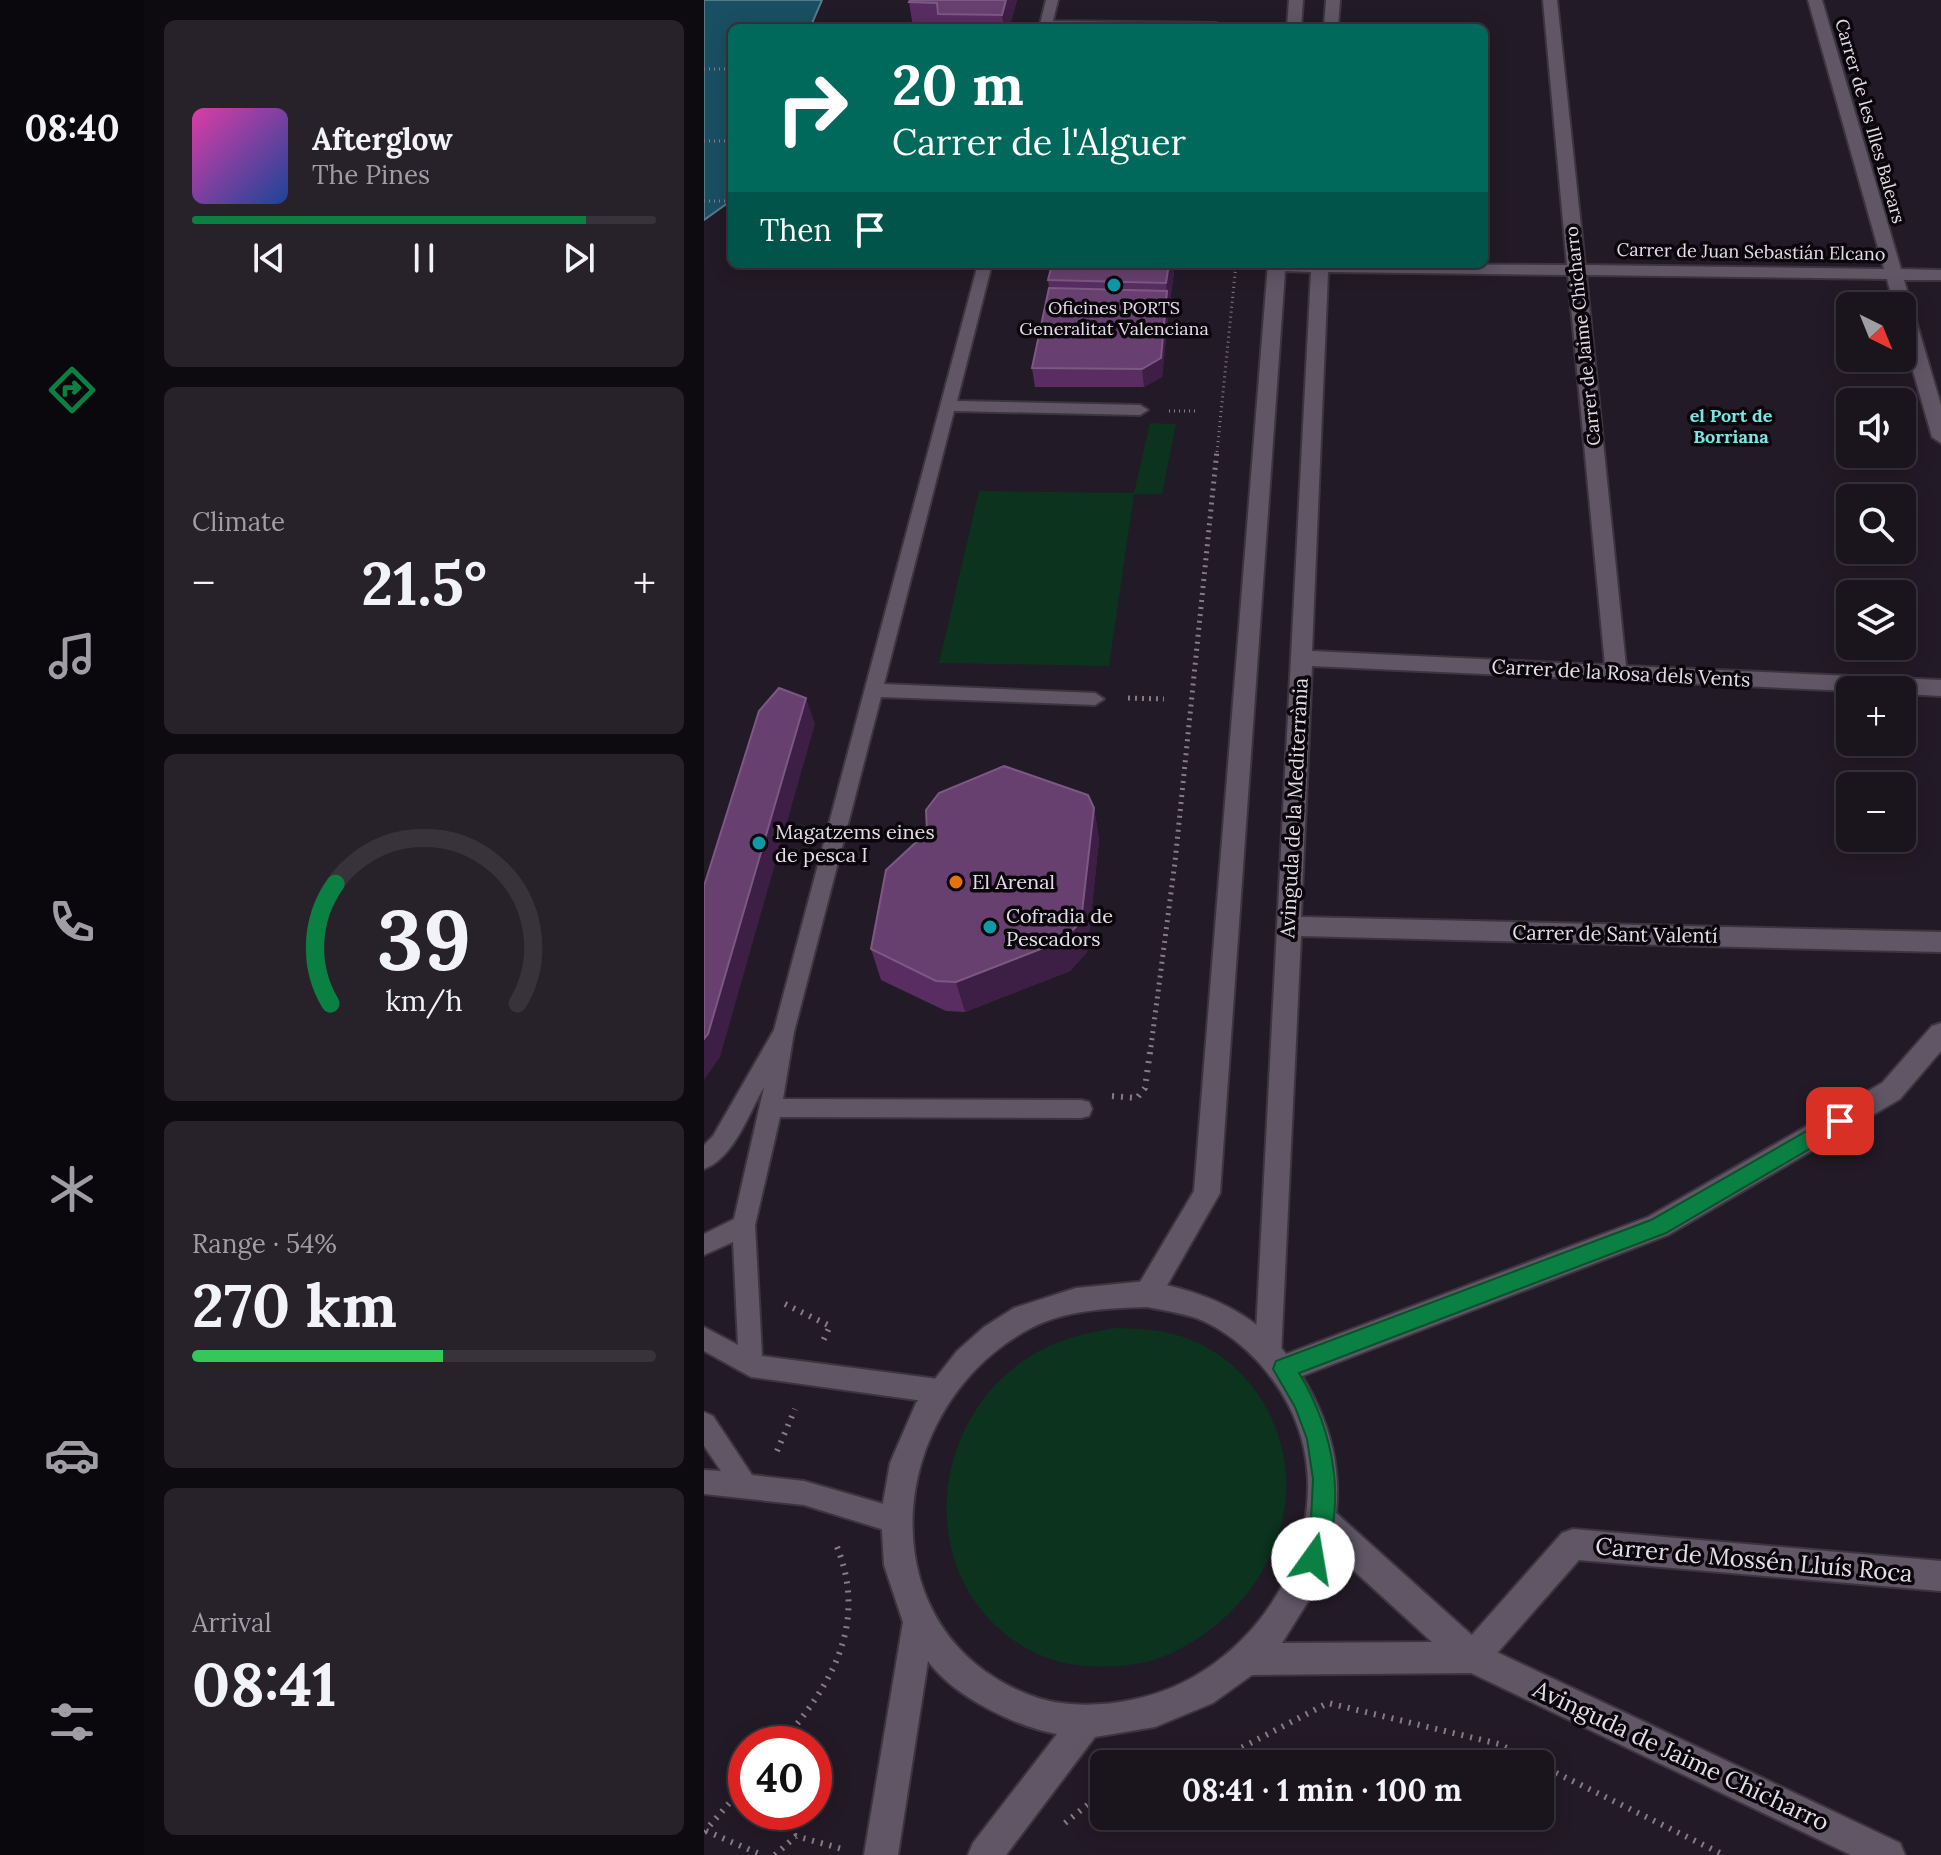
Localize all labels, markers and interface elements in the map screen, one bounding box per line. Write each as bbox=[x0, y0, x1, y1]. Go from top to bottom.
street label: Carrer de les Illes Balears bbox=[1830, 16, 1911, 226]
text: 20 m bbox=[892, 49, 1024, 120]
icon: right bbox=[760, 56, 864, 160]
text: 08:40 bbox=[24, 105, 120, 151]
text: Carrer de l'Alguer bbox=[892, 119, 1186, 165]
text: Afterglow bbox=[312, 120, 453, 158]
text: The Pines bbox=[312, 158, 430, 191]
icon: arrive bbox=[848, 208, 892, 252]
text: Then bbox=[760, 211, 832, 249]
street label: Carrer de Jaime Chicharro bbox=[1560, 225, 1605, 447]
icon: previous bbox=[247, 236, 291, 280]
icon: pause bbox=[402, 236, 446, 280]
icon: next bbox=[557, 236, 601, 280]
street label: Carrer de Juan Sebastián Elcano bbox=[1616, 238, 1886, 265]
marker: Oficines PORTS Generalitat Valenciana bbox=[1105, 276, 1123, 294]
north arrow bbox=[1836, 292, 1916, 372]
map controls bbox=[1836, 292, 1916, 852]
place label: Oficines PORTS Generalitat Valenciana bbox=[1019, 296, 1209, 340]
icon: directions bbox=[44, 362, 100, 418]
button: sound bbox=[1836, 388, 1916, 468]
district label: el Port de Borriana bbox=[1690, 404, 1773, 448]
button: search bbox=[1836, 484, 1916, 564]
text: Climate bbox=[192, 505, 285, 538]
text: 21.5° bbox=[361, 545, 487, 621]
text: − bbox=[192, 555, 215, 611]
text: + bbox=[633, 555, 656, 611]
button: layers bbox=[1836, 580, 1916, 660]
icon: music bbox=[44, 628, 100, 684]
street label: Carrer de la Rosa dels Vents bbox=[1491, 653, 1751, 692]
button: + bbox=[1836, 676, 1916, 756]
street label: Avinguda de la Mediterrània bbox=[1274, 677, 1313, 940]
button: − bbox=[1836, 772, 1916, 852]
place label: Magatzems eines de pesca I bbox=[775, 819, 935, 867]
marker: Magatzems eines de pesca I bbox=[750, 834, 768, 852]
place label: El Arenal bbox=[972, 869, 1055, 894]
marker: El Arenal bbox=[947, 873, 965, 891]
text: 39 bbox=[377, 885, 471, 992]
icon: phone bbox=[44, 894, 100, 950]
place label: Cofradia de Pescadors bbox=[1006, 903, 1113, 951]
marker: Cofradia de Pescadors bbox=[981, 918, 999, 936]
street label: Carrer de Sant Valentí bbox=[1512, 919, 1718, 948]
text: km/h bbox=[385, 982, 463, 1019]
pin bbox=[1806, 1087, 1874, 1155]
icon: arrive bbox=[1818, 1099, 1862, 1143]
icon: climate bbox=[44, 1161, 100, 1217]
text: Range · 54% bbox=[192, 1227, 337, 1260]
text: 270 km bbox=[192, 1267, 397, 1343]
icon: car bbox=[44, 1427, 100, 1483]
position arrow bbox=[1271, 1517, 1355, 1601]
street label: Carrer de Mossén Lluís Roca bbox=[1594, 1530, 1914, 1589]
text: Arrival bbox=[192, 1606, 271, 1639]
text: 08:41 bbox=[192, 1646, 337, 1722]
street label: Avinguda de Jaime Chicharro bbox=[1527, 1673, 1834, 1838]
icon: filters bbox=[44, 1694, 100, 1750]
speed limit sign: 40 bbox=[728, 1726, 832, 1830]
text: 08:41 · 1 min · 100 m bbox=[1182, 1771, 1462, 1809]

